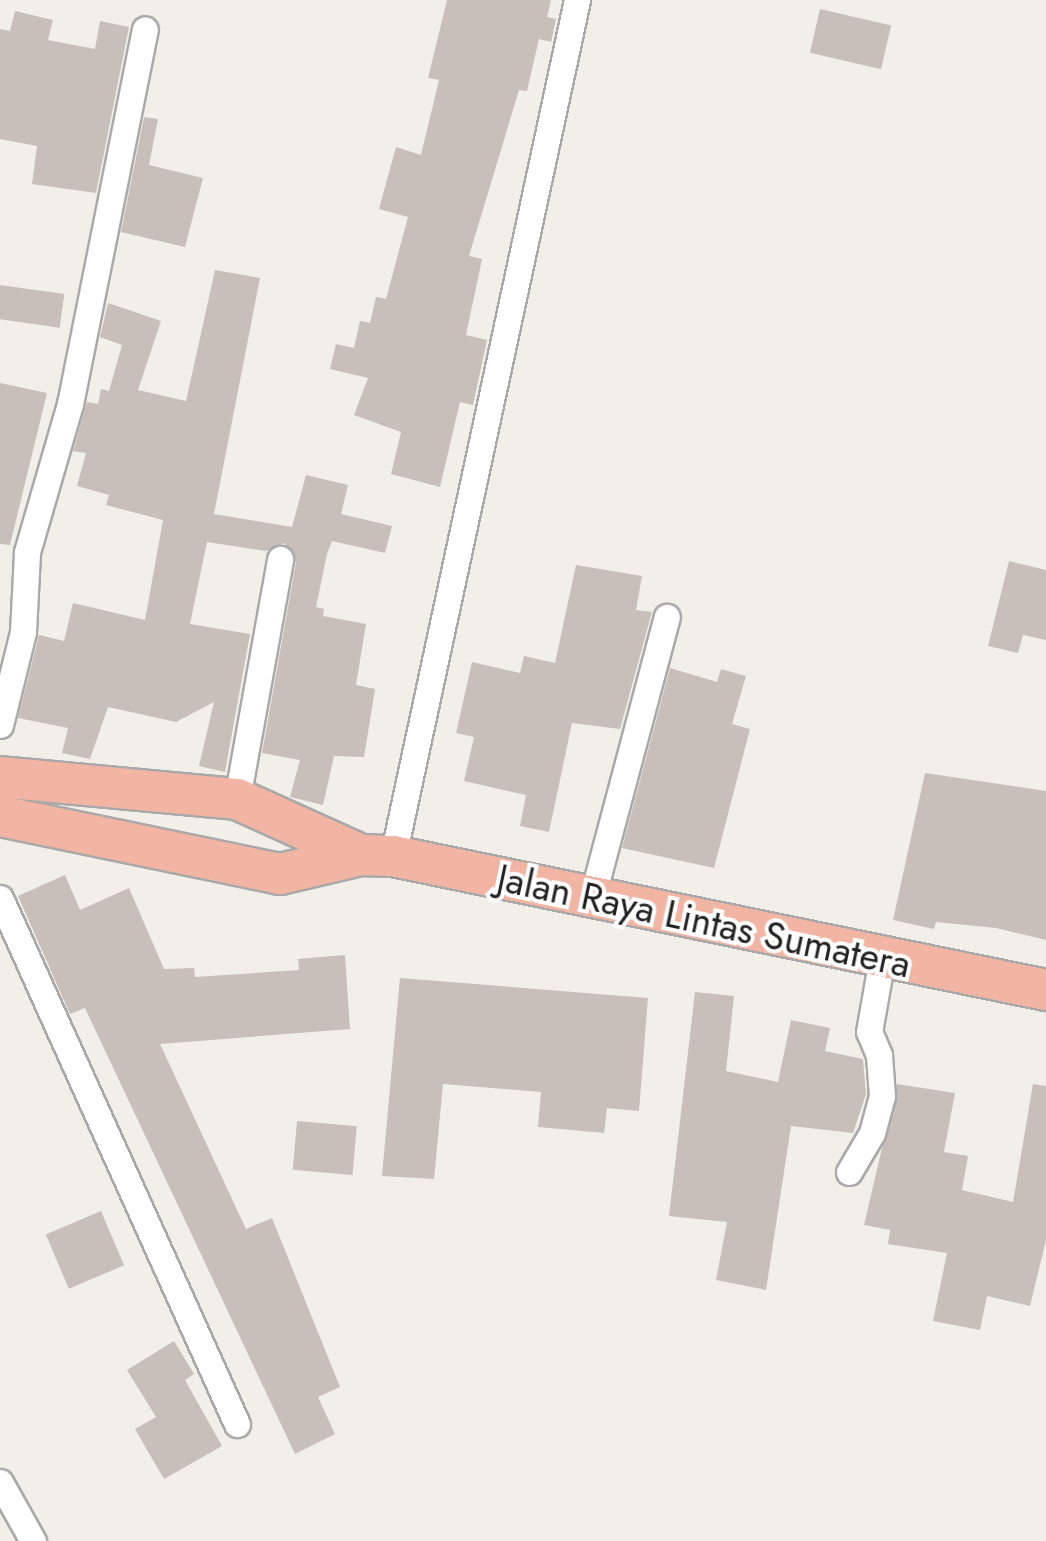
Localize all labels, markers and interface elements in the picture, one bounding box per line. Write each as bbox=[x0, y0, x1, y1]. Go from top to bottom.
street label: Jalan Raya Lintas Sumatera bbox=[493, 855, 915, 987]

